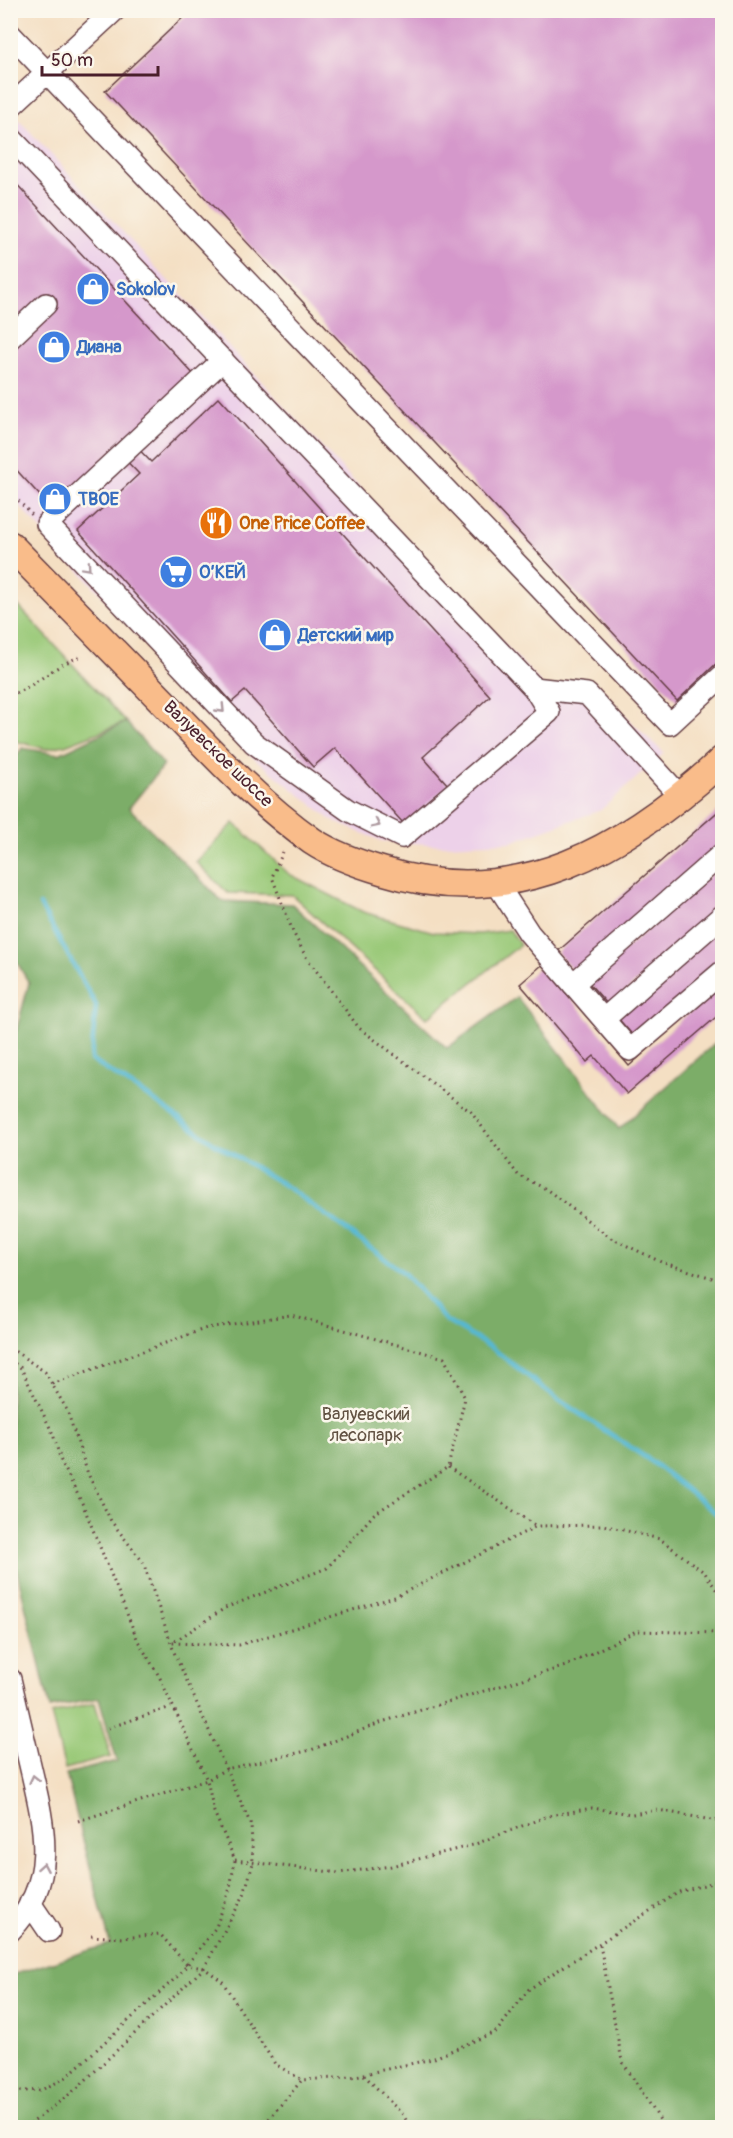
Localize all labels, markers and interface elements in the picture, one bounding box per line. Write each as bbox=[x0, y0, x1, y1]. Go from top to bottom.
scale bar bbox=[42, 39, 158, 77]
text: 50 m bbox=[51, 49, 93, 72]
shop icon: Sokolov bbox=[75, 271, 111, 307]
place label: Sokolov bbox=[116, 278, 175, 301]
shop icon: Диана bbox=[36, 329, 72, 365]
place label: Диана bbox=[76, 336, 122, 359]
shop icon: ТВОЕ bbox=[37, 481, 73, 517]
place label: ТВОЕ bbox=[77, 488, 120, 511]
restaurant icon: One Price Coffee bbox=[198, 505, 234, 541]
place label: One Price Coffee bbox=[239, 512, 366, 535]
supermarket icon: О’КЕЙ bbox=[158, 554, 194, 590]
one-way arrow bbox=[80, 560, 91, 571]
place label: О’КЕЙ bbox=[199, 561, 245, 584]
shop icon: Детский мир bbox=[257, 617, 293, 653]
place label: Детский мир bbox=[297, 624, 395, 647]
street label: Валуевское шоссе bbox=[158, 696, 278, 812]
one-way arrow bbox=[214, 702, 225, 712]
one-way arrow bbox=[370, 817, 381, 829]
park label: Валуевский лесопарк bbox=[322, 1403, 410, 1447]
one-way arrow bbox=[28, 1774, 41, 1784]
one-way arrow bbox=[36, 1862, 49, 1872]

